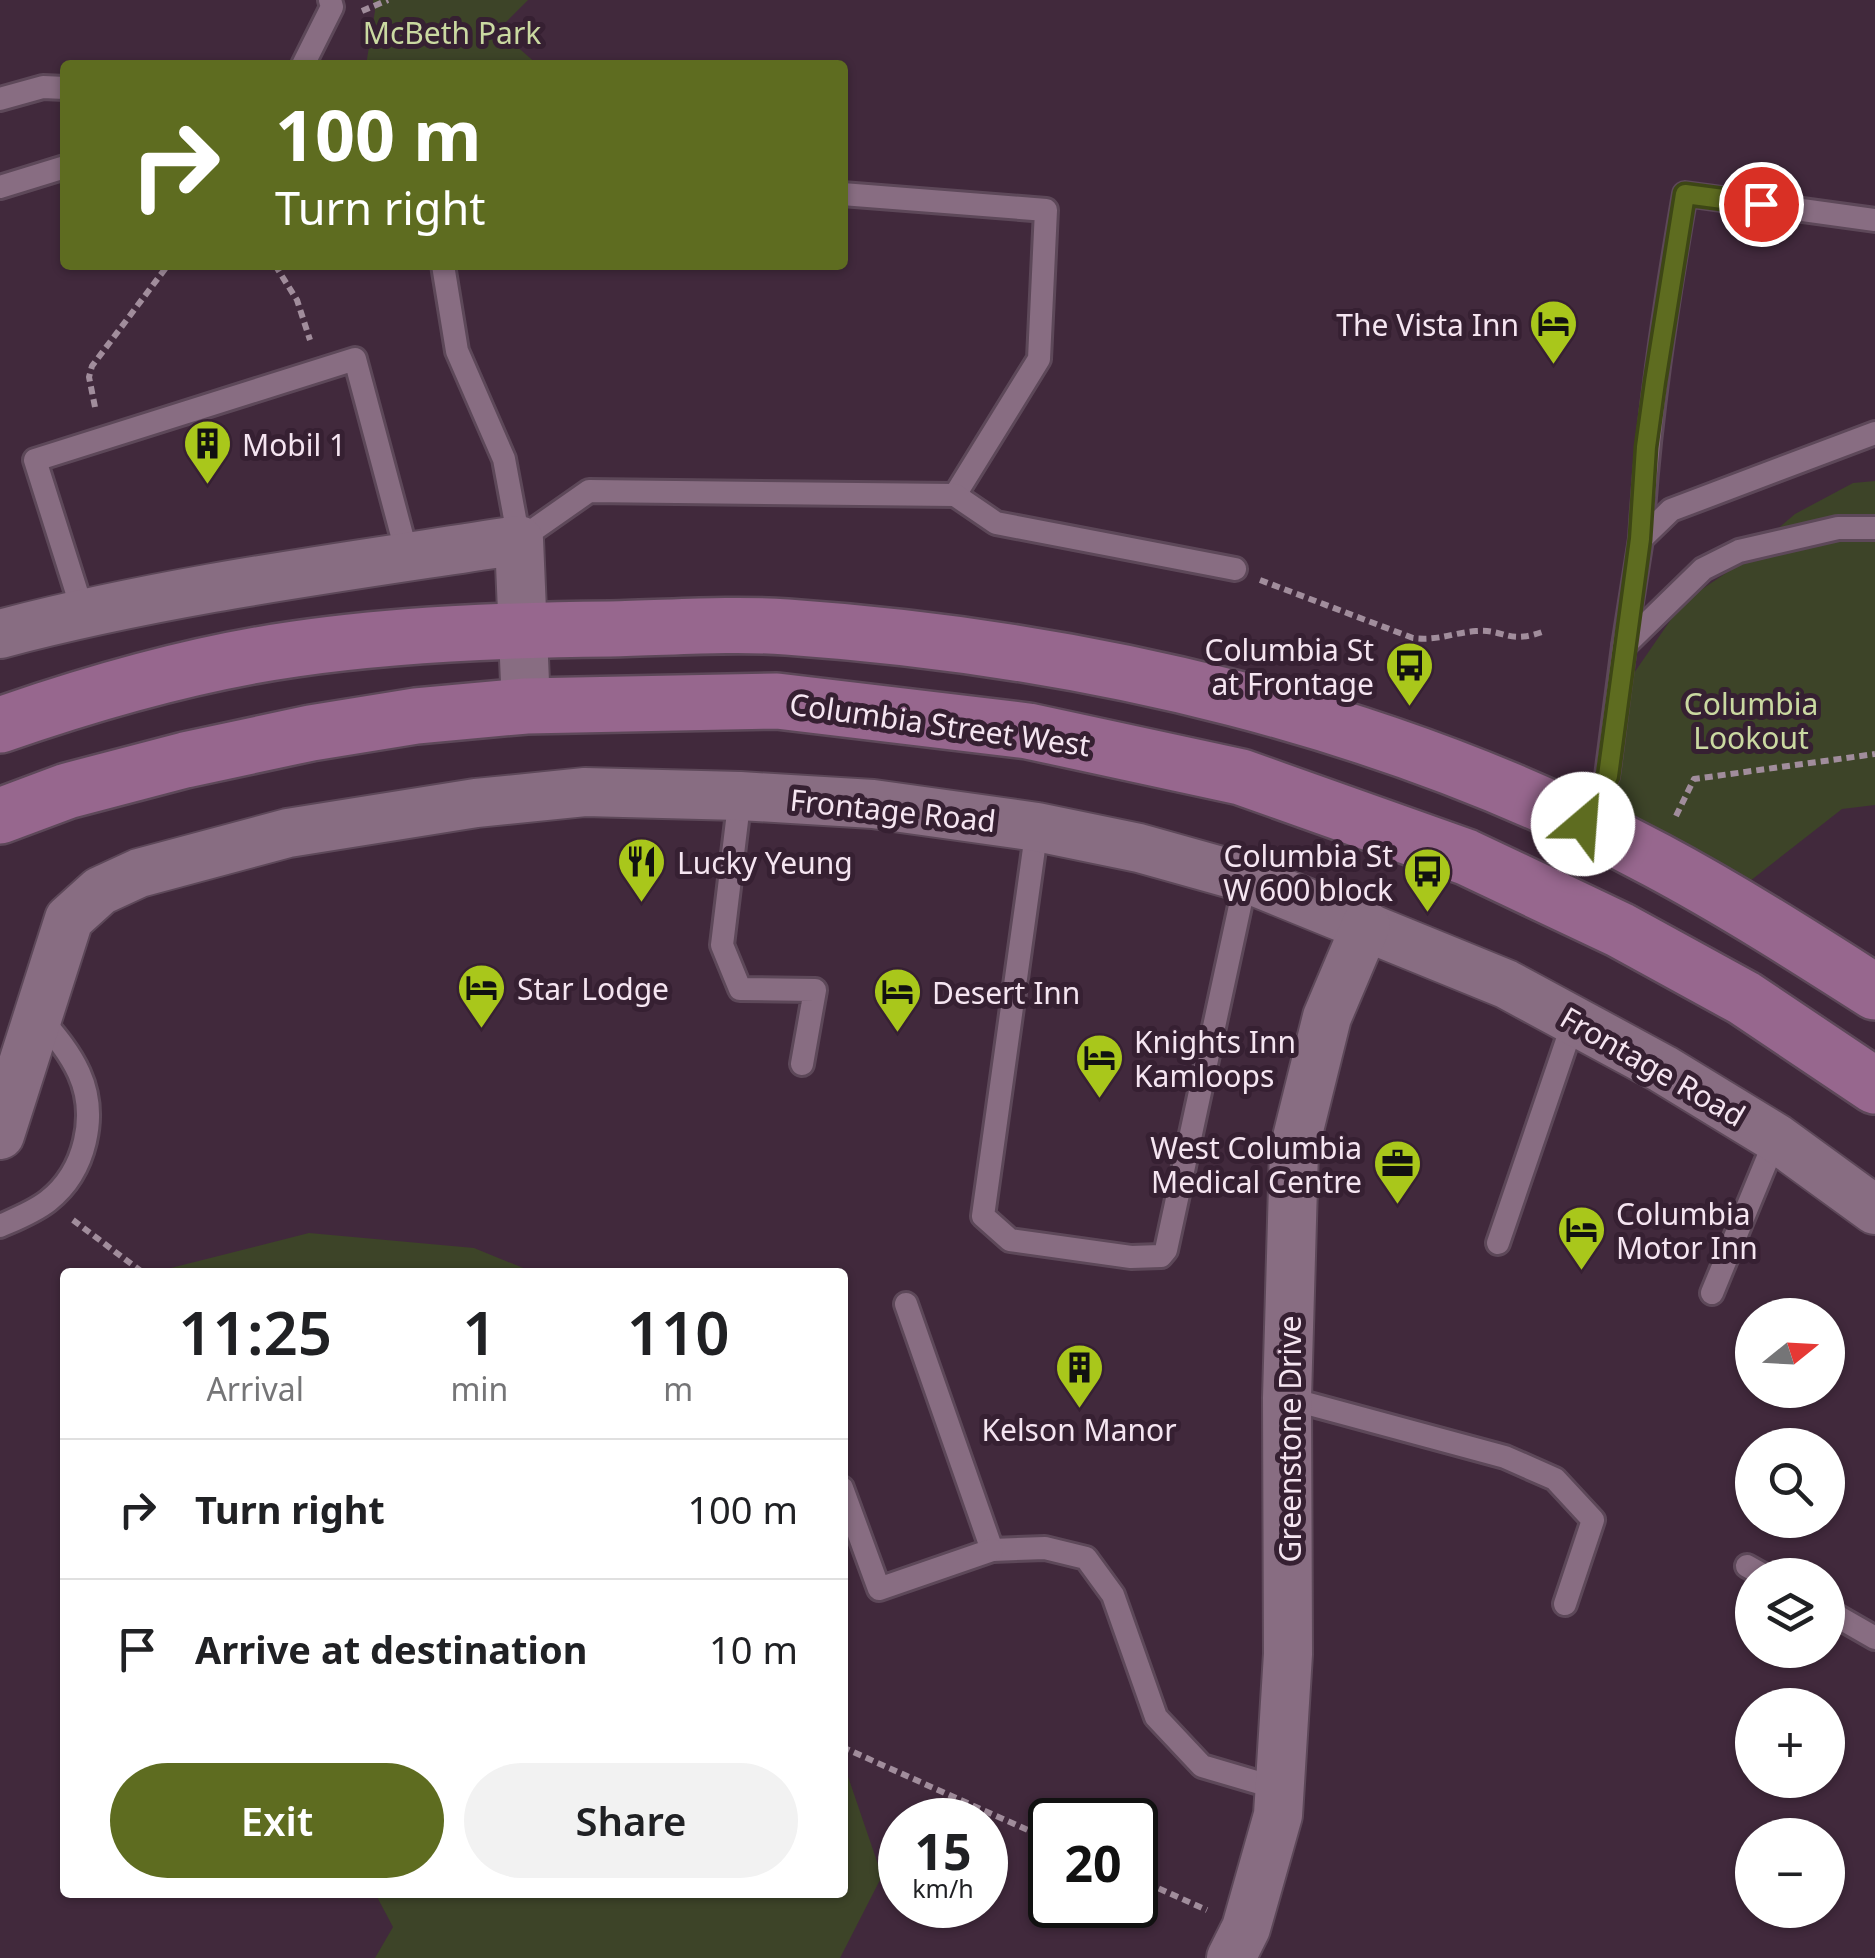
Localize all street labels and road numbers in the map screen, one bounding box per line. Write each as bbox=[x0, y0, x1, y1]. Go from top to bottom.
street label: Columbia Street West bbox=[787, 683, 1093, 765]
street label: Frontage Road bbox=[788, 779, 998, 841]
street label: Frontage Road bbox=[1553, 997, 1753, 1135]
street label: Greenstone Drive bbox=[1269, 1316, 1310, 1562]

